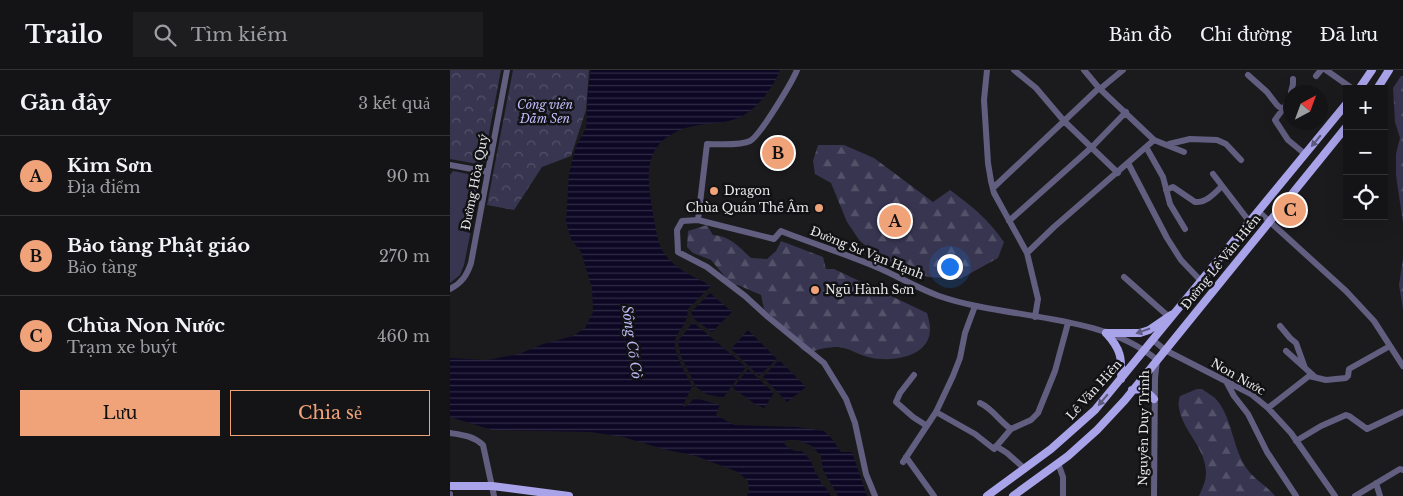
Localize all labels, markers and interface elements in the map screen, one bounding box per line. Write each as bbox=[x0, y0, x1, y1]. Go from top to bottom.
search box bbox=[133, 12, 483, 57]
text: Trailo bbox=[25, 20, 103, 49]
icon: search bbox=[151, 21, 179, 49]
text: Tìm kiếm bbox=[191, 23, 288, 46]
text: Bản đồ bbox=[1109, 24, 1172, 46]
text: Chỉ đường bbox=[1200, 24, 1292, 46]
text: Đã lưu bbox=[1320, 24, 1378, 46]
north arrow bbox=[1283, 85, 1328, 130]
map controls bbox=[1343, 85, 1388, 220]
button: + bbox=[1343, 85, 1388, 130]
text: Gần đây bbox=[20, 90, 111, 116]
text: 3 kết quả bbox=[358, 93, 430, 113]
park label: Công viên Đầm Sen bbox=[517, 97, 574, 126]
button: − bbox=[1343, 130, 1388, 175]
street label: Đường Hòa Quý bbox=[458, 132, 491, 231]
pin: B bbox=[762, 134, 794, 172]
one-way arrow bbox=[1310, 134, 1321, 147]
text: Kim Sơn bbox=[67, 154, 152, 177]
text: A bbox=[30, 166, 42, 186]
text: 90 m bbox=[387, 166, 430, 186]
button: locate bbox=[1343, 175, 1388, 220]
text: Địa điểm bbox=[67, 177, 140, 197]
place label: Dragon bbox=[724, 183, 770, 198]
marker: Dragon bbox=[708, 185, 720, 197]
pin: C bbox=[1274, 191, 1306, 229]
place label: Chùa Quán Thế Âm bbox=[686, 199, 809, 215]
marker: Chùa Quán Thế Âm bbox=[813, 202, 825, 214]
pin: A bbox=[879, 202, 911, 240]
street label: Đường Lê Văn Hiến bbox=[1178, 211, 1264, 312]
street label: Đường Sư Vạn Hạnh bbox=[808, 223, 926, 282]
text: Bảo tàng Phật giáo bbox=[67, 234, 250, 257]
text: B bbox=[30, 246, 42, 266]
text: 270 m bbox=[379, 246, 430, 266]
your location bbox=[937, 254, 963, 280]
text: Bảo tàng bbox=[67, 257, 137, 277]
place label: Ngũ Hành Sơn bbox=[825, 282, 914, 297]
marker: Ngũ Hành Sơn bbox=[809, 284, 821, 296]
water label: Sông Cổ Cò bbox=[618, 304, 646, 380]
text: Chùa Non Nước bbox=[67, 314, 225, 337]
text: C bbox=[29, 326, 43, 346]
text: 460 m bbox=[377, 326, 430, 346]
one-way arrow bbox=[1136, 328, 1151, 335]
text: Trạm xe buýt bbox=[67, 337, 177, 357]
street label: Non Nước bbox=[1208, 355, 1269, 398]
street label: Lê Văn Hiến bbox=[1063, 357, 1125, 423]
street label: Nguyễn Duy Trinh bbox=[1135, 370, 1152, 486]
button: Lưu bbox=[20, 390, 220, 436]
button: Chia sẻ bbox=[230, 390, 430, 436]
one-way arrow bbox=[1098, 393, 1109, 406]

